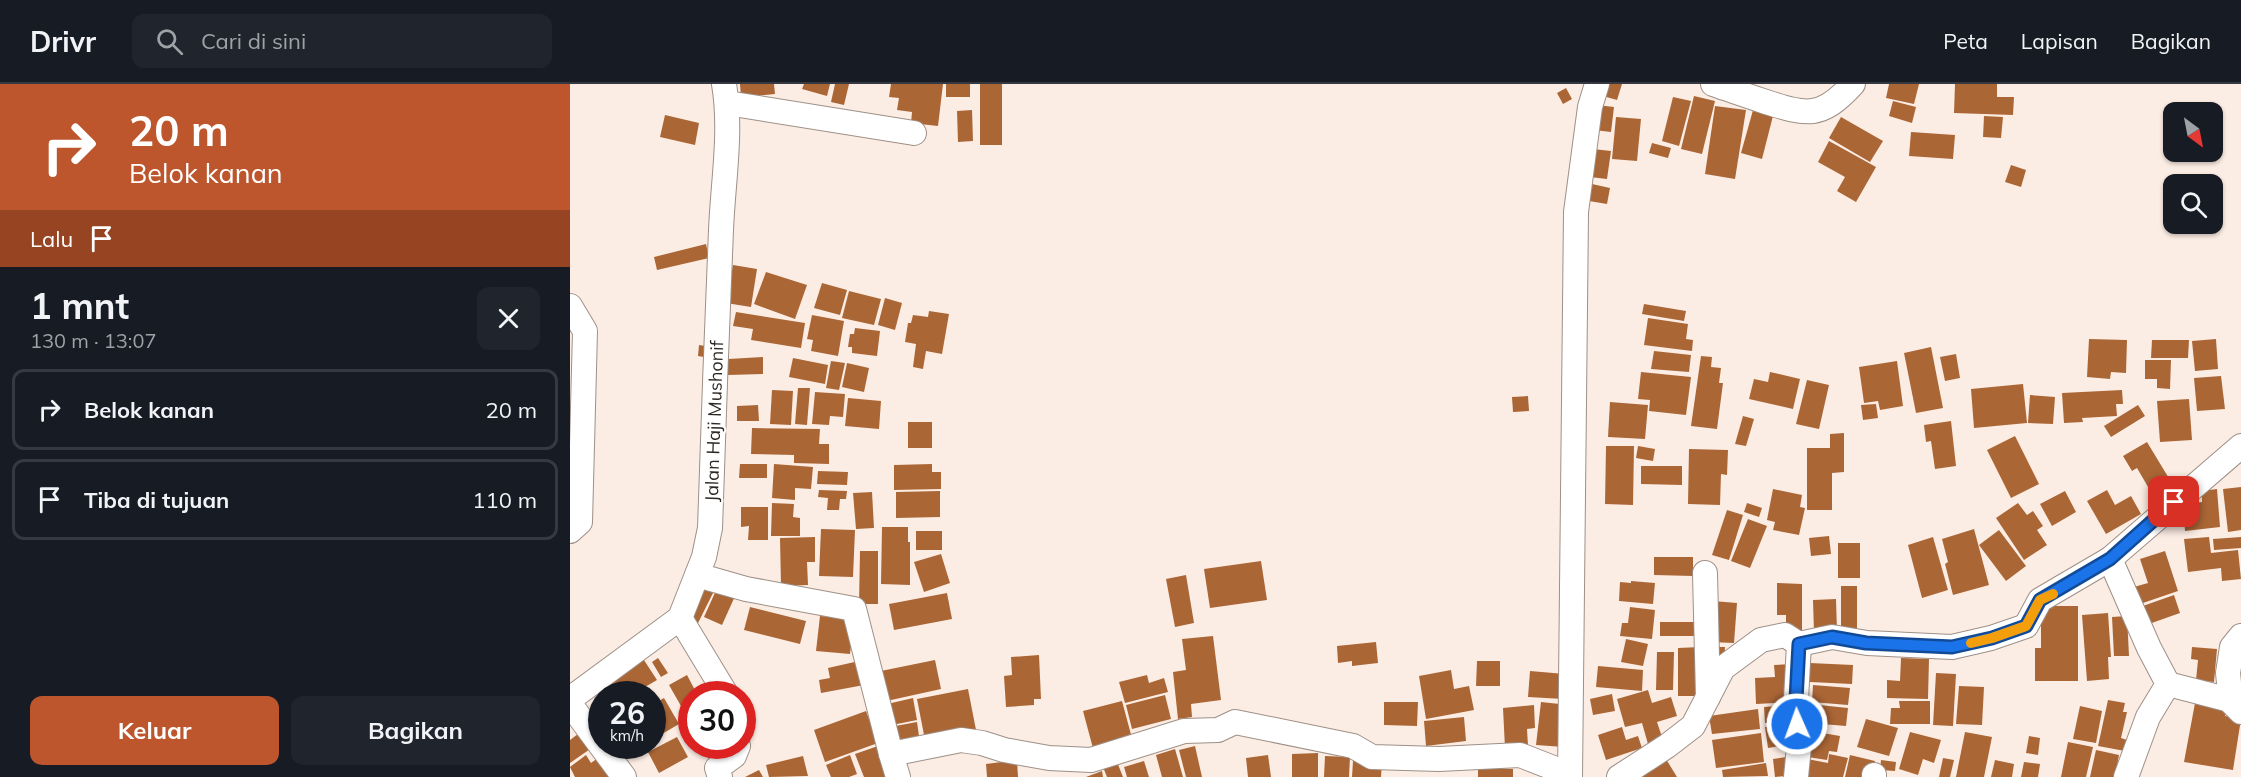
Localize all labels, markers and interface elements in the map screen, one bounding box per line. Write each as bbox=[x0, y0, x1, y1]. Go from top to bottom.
search box bbox=[132, 14, 552, 68]
text: Drivr bbox=[30, 24, 96, 59]
icon: search bbox=[153, 25, 186, 58]
text: Cari di sini bbox=[201, 27, 306, 55]
text: Peta bbox=[1943, 28, 1988, 54]
text: Lapisan bbox=[2021, 28, 2098, 54]
text: Bagikan bbox=[2131, 28, 2211, 54]
north arrow bbox=[2163, 102, 2223, 162]
map controls bbox=[2163, 102, 2223, 234]
text: 20 m bbox=[129, 104, 229, 157]
icon: right bbox=[30, 108, 108, 186]
text: Belok kanan bbox=[129, 156, 283, 190]
button: search bbox=[2163, 174, 2223, 234]
icon: arrive bbox=[85, 222, 118, 255]
text: Lalu bbox=[30, 225, 73, 253]
text: 1 mnt bbox=[30, 283, 129, 328]
button: close bbox=[477, 287, 540, 350]
text: 130 m · 13:07 bbox=[30, 328, 156, 353]
street label: Jalan Haji Mushonif bbox=[700, 339, 728, 502]
icon: right bbox=[33, 393, 66, 426]
text: Belok kanan bbox=[84, 396, 214, 424]
text: 20 m bbox=[486, 396, 537, 424]
pin bbox=[2148, 476, 2199, 527]
icon: arrive bbox=[33, 483, 66, 516]
icon: arrive bbox=[2157, 485, 2190, 518]
text: Tiba di tujuan bbox=[84, 486, 229, 514]
text: 110 m bbox=[472, 486, 537, 514]
speed limit sign: 30 bbox=[678, 681, 756, 759]
position arrow bbox=[1765, 692, 1829, 756]
text: 26 bbox=[609, 694, 645, 732]
button: Keluar bbox=[30, 696, 279, 765]
button: Bagikan bbox=[291, 696, 540, 765]
text: km/h bbox=[610, 726, 644, 745]

